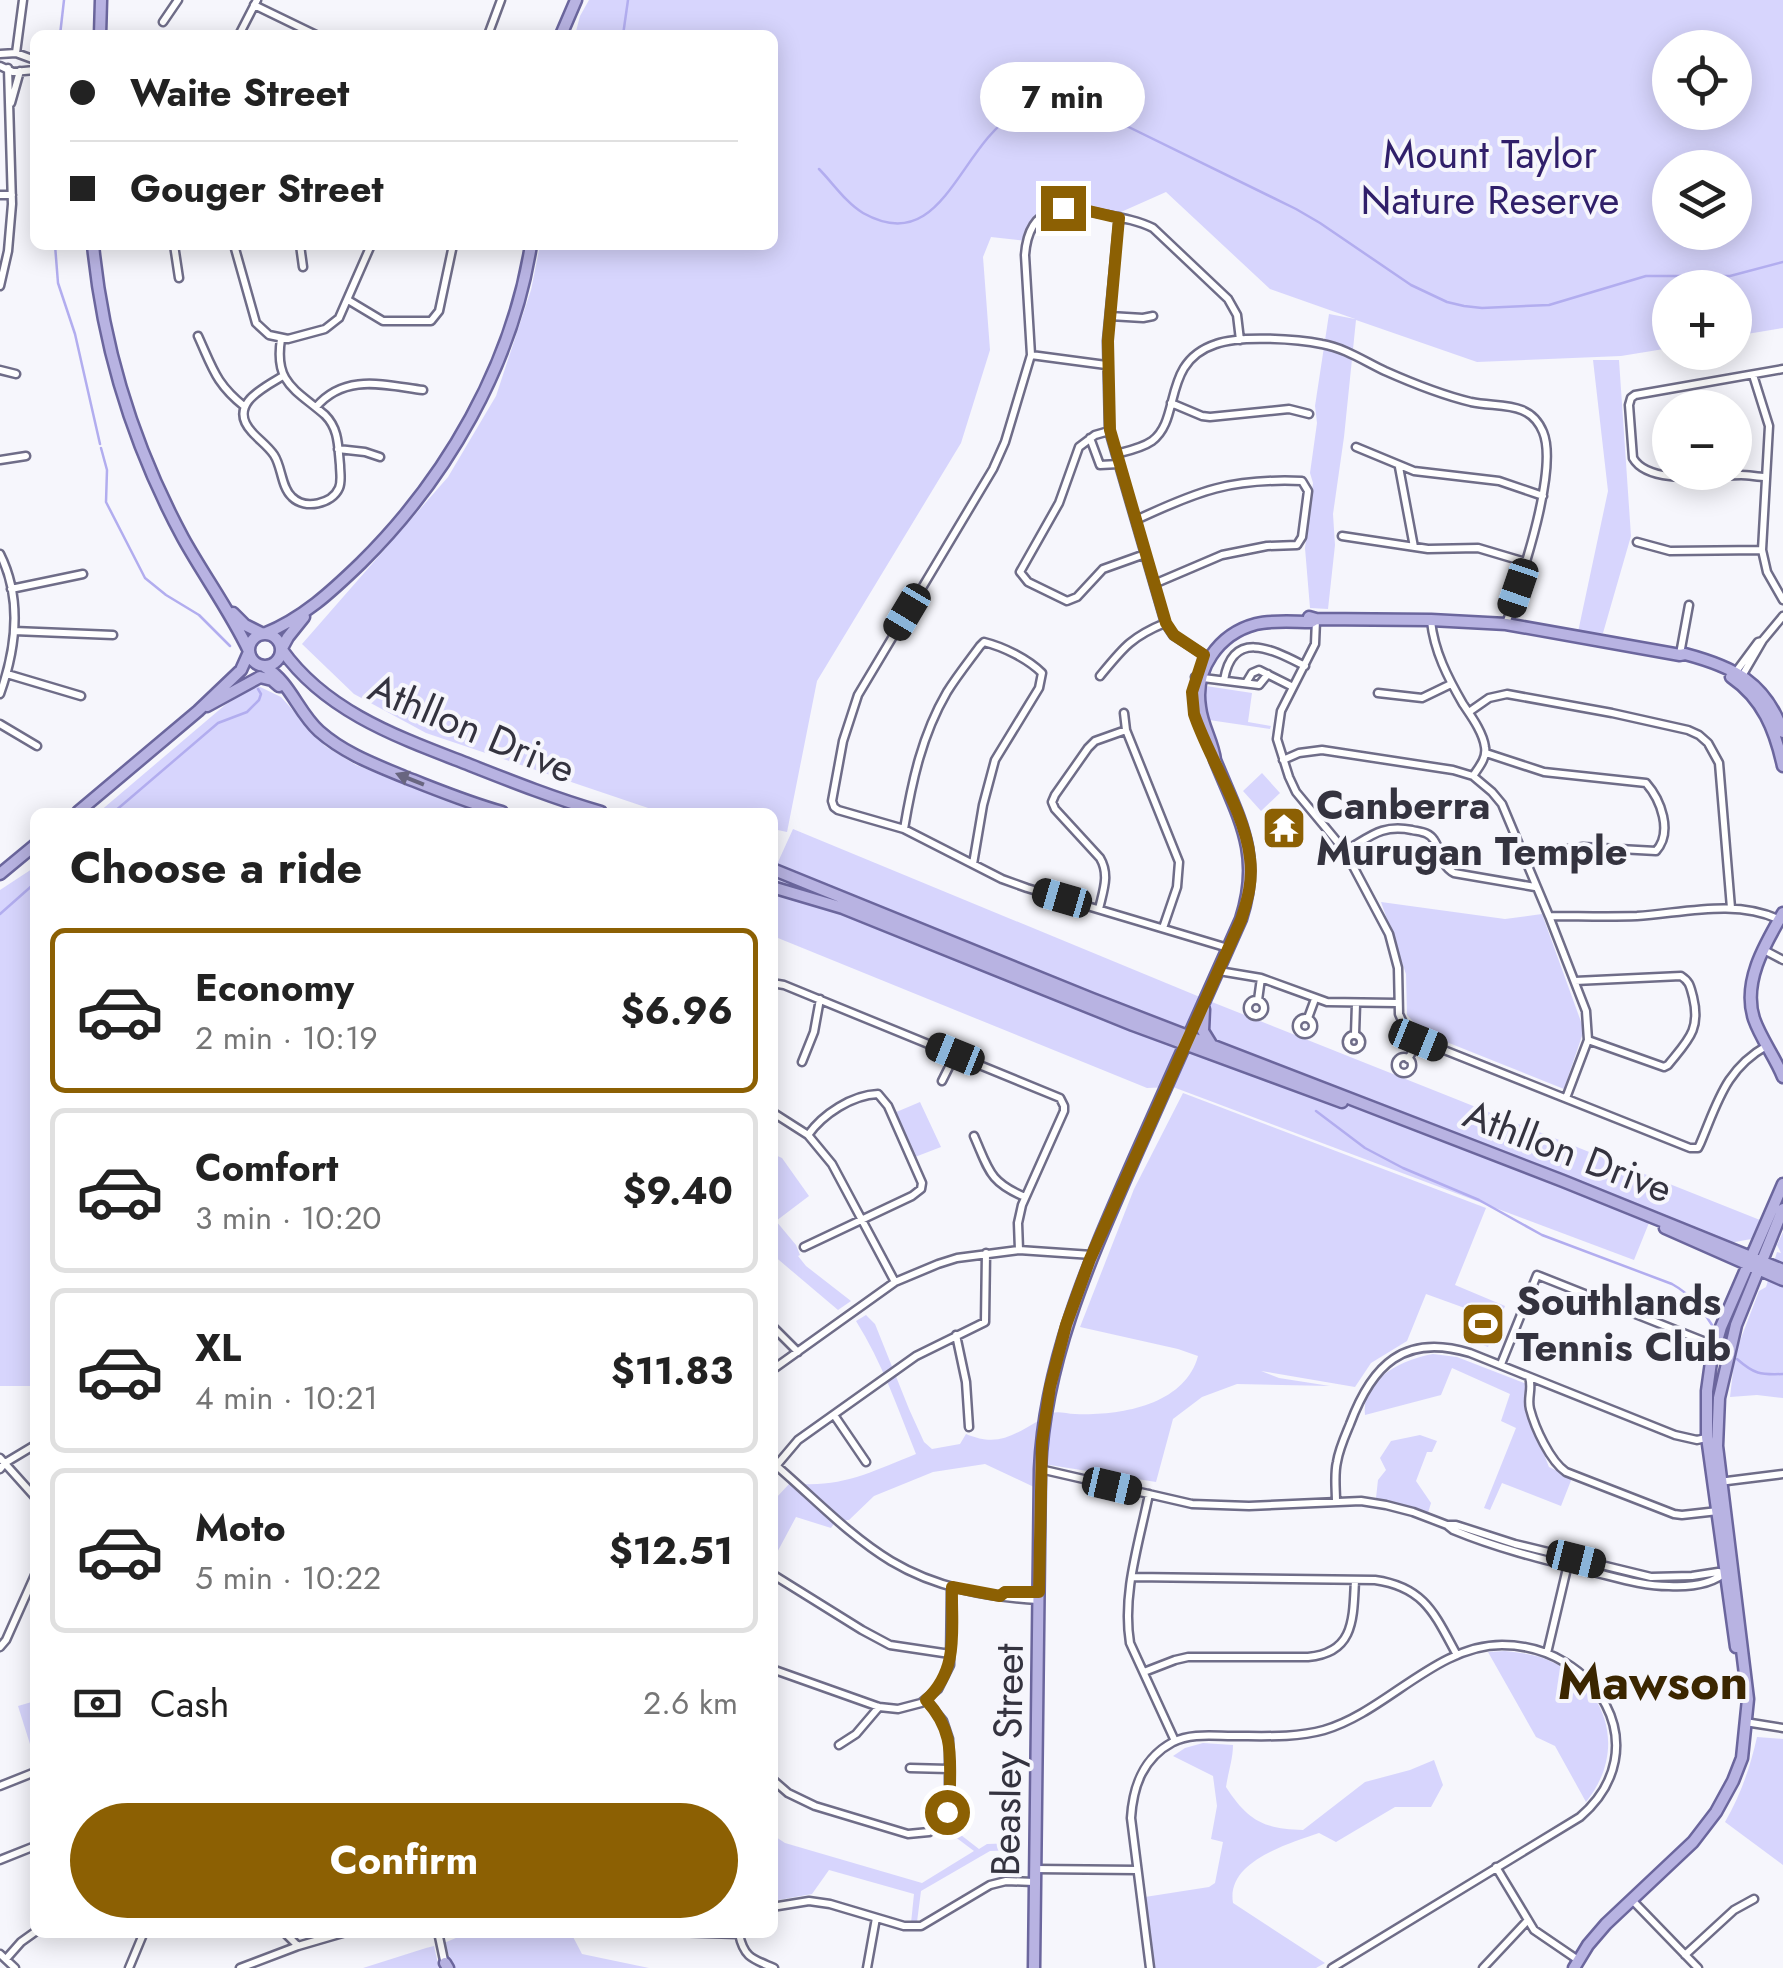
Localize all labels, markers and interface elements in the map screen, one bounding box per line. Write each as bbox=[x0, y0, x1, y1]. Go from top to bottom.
map controls bbox=[1652, 30, 1752, 490]
button: locate bbox=[1652, 30, 1752, 130]
callout: 7 min bbox=[980, 63, 1146, 133]
text: Waite Street bbox=[130, 65, 349, 120]
text: 7 min bbox=[1021, 74, 1104, 120]
park label: Mount Taylor Nature Reserve bbox=[1361, 125, 1619, 229]
button: layers bbox=[1652, 150, 1752, 250]
text: Gouger Street bbox=[130, 161, 384, 216]
route end bbox=[1041, 186, 1086, 231]
button: + bbox=[1652, 270, 1752, 370]
button: − bbox=[1652, 390, 1752, 490]
car bbox=[1494, 555, 1542, 621]
car bbox=[879, 579, 935, 645]
street label: Athllon Drive bbox=[360, 658, 584, 798]
one-way arrow bbox=[395, 770, 425, 786]
place label: Canberra Murugan Temple bbox=[1316, 776, 1628, 880]
temple icon: Canberra Murugan Temple bbox=[1261, 805, 1307, 851]
text: Choose a ride bbox=[70, 835, 362, 900]
car bbox=[1029, 875, 1095, 921]
text: Economy bbox=[195, 960, 354, 1015]
icon: car bbox=[75, 966, 165, 1056]
text: $6.96 bbox=[621, 983, 733, 1038]
text: 2 min · 10:19 bbox=[195, 1015, 378, 1061]
car bbox=[1385, 1015, 1451, 1065]
car bbox=[922, 1029, 988, 1079]
street label: Athllon Drive bbox=[1455, 1085, 1681, 1217]
text: Comfort bbox=[195, 1140, 338, 1195]
icon: car bbox=[75, 1146, 165, 1236]
text: $9.40 bbox=[623, 1163, 733, 1218]
text: 3 min · 10:20 bbox=[195, 1195, 382, 1241]
place label: Southlands Tennis Club bbox=[1516, 1272, 1731, 1376]
sports icon: Southlands Tennis Club bbox=[1460, 1301, 1506, 1347]
text: XL bbox=[195, 1320, 241, 1375]
icon: car bbox=[75, 1326, 165, 1416]
text: $11.83 bbox=[611, 1343, 733, 1398]
text: 4 min · 10:21 bbox=[195, 1375, 378, 1421]
car bbox=[1079, 1465, 1145, 1507]
text: Moto bbox=[195, 1500, 286, 1555]
icon: car bbox=[75, 1506, 165, 1596]
text: $12.51 bbox=[609, 1523, 733, 1578]
car bbox=[1543, 1537, 1609, 1581]
text: 5 min · 10:22 bbox=[195, 1555, 381, 1601]
street label: Beasley Street bbox=[976, 1643, 1038, 1877]
district label: Mawson bbox=[1558, 1645, 1748, 1718]
icon: cash bbox=[70, 1676, 125, 1731]
text: Cash bbox=[150, 1676, 230, 1731]
text: 2.6 km bbox=[643, 1680, 738, 1726]
route start bbox=[925, 1790, 970, 1835]
button: Confirm bbox=[70, 1803, 738, 1918]

